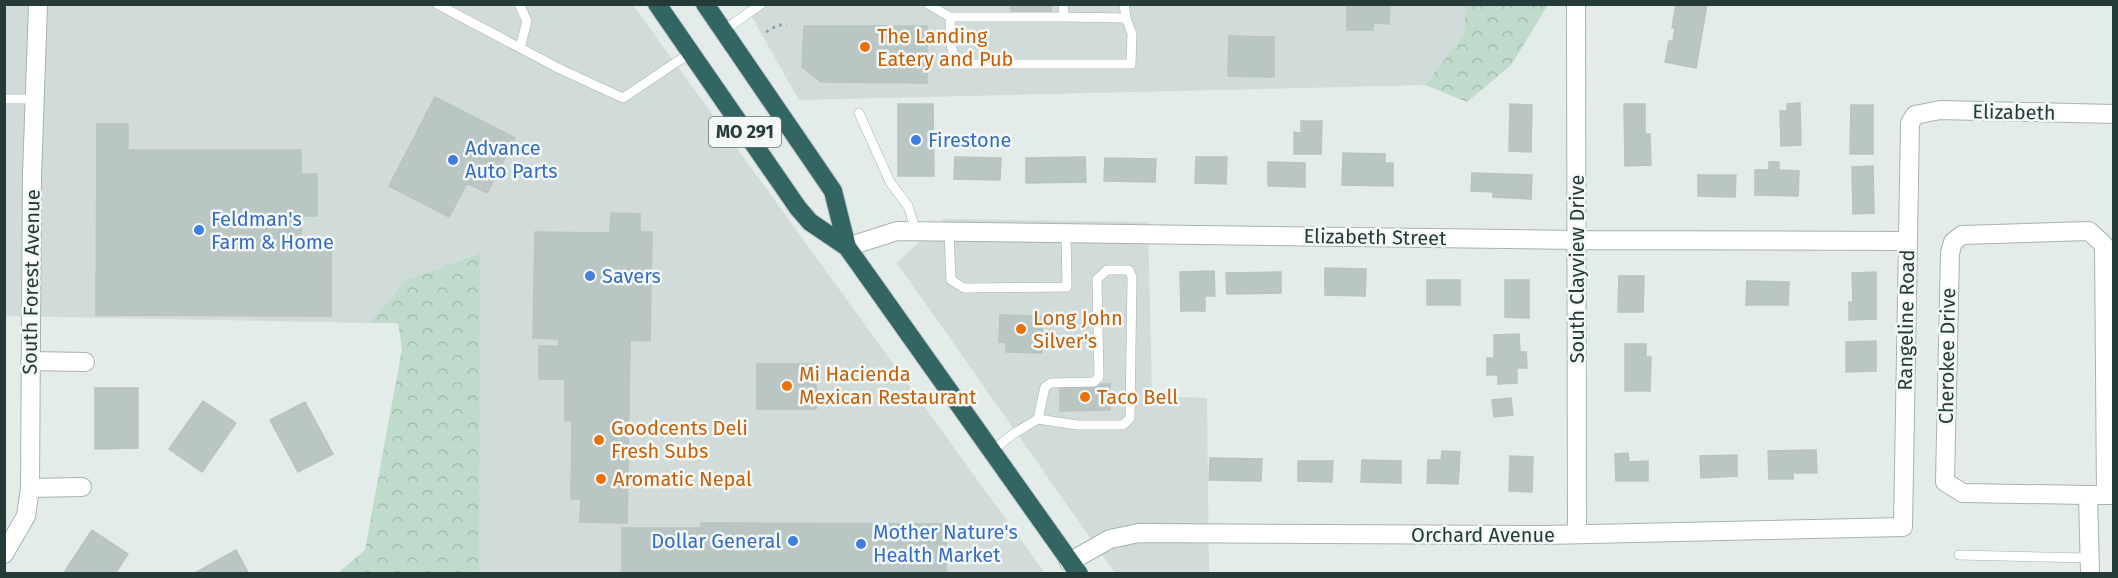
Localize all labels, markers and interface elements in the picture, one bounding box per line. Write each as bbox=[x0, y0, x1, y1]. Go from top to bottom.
place label: The Landing Eatery and Pub bbox=[877, 24, 1013, 71]
marker: The Landing Eatery and Pub bbox=[858, 40, 872, 54]
street label: Elizabeth bbox=[1972, 99, 2056, 125]
road number: MO 291 bbox=[709, 117, 781, 147]
place label: Firestone bbox=[928, 128, 1011, 152]
marker: Firestone bbox=[909, 133, 923, 147]
place label: Advance Auto Parts bbox=[465, 136, 558, 183]
marker: Advance Auto Parts bbox=[446, 153, 460, 167]
street label: South Clayview Drive bbox=[1565, 175, 1589, 363]
street label: South Forest Avenue bbox=[17, 189, 45, 375]
place label: Feldman's Farm & Home bbox=[211, 207, 334, 254]
marker: Feldman's Farm & Home bbox=[192, 223, 206, 237]
street label: Elizabeth Street bbox=[1303, 224, 1447, 250]
street label: Rangeline Road bbox=[1893, 249, 1919, 391]
place label: Savers bbox=[602, 264, 661, 288]
marker: Savers bbox=[583, 269, 597, 283]
street label: Cherokee Drive bbox=[1934, 288, 1960, 424]
place label: Long John Silver's bbox=[1033, 306, 1123, 353]
marker: Long John Silver's bbox=[1014, 322, 1028, 336]
place label: Mi Hacienda Mexican Restaurant bbox=[799, 362, 977, 409]
marker: Mi Hacienda Mexican Restaurant bbox=[780, 379, 794, 393]
place label: Taco Bell bbox=[1097, 385, 1178, 409]
marker: Taco Bell bbox=[1078, 390, 1092, 404]
place label: Goodcents Deli Fresh Subs bbox=[611, 416, 748, 463]
marker: Goodcents Deli Fresh Subs bbox=[592, 433, 606, 447]
place label: Aromatic Nepal bbox=[613, 467, 752, 491]
marker: Aromatic Nepal bbox=[594, 472, 608, 486]
place label: Mother Nature's Health Market bbox=[873, 520, 1018, 567]
street label: Orchard Avenue bbox=[1411, 523, 1555, 547]
place label: Dollar General bbox=[651, 529, 781, 553]
marker: Dollar General bbox=[786, 534, 800, 548]
marker: Mother Nature's Health Market bbox=[854, 537, 868, 551]

